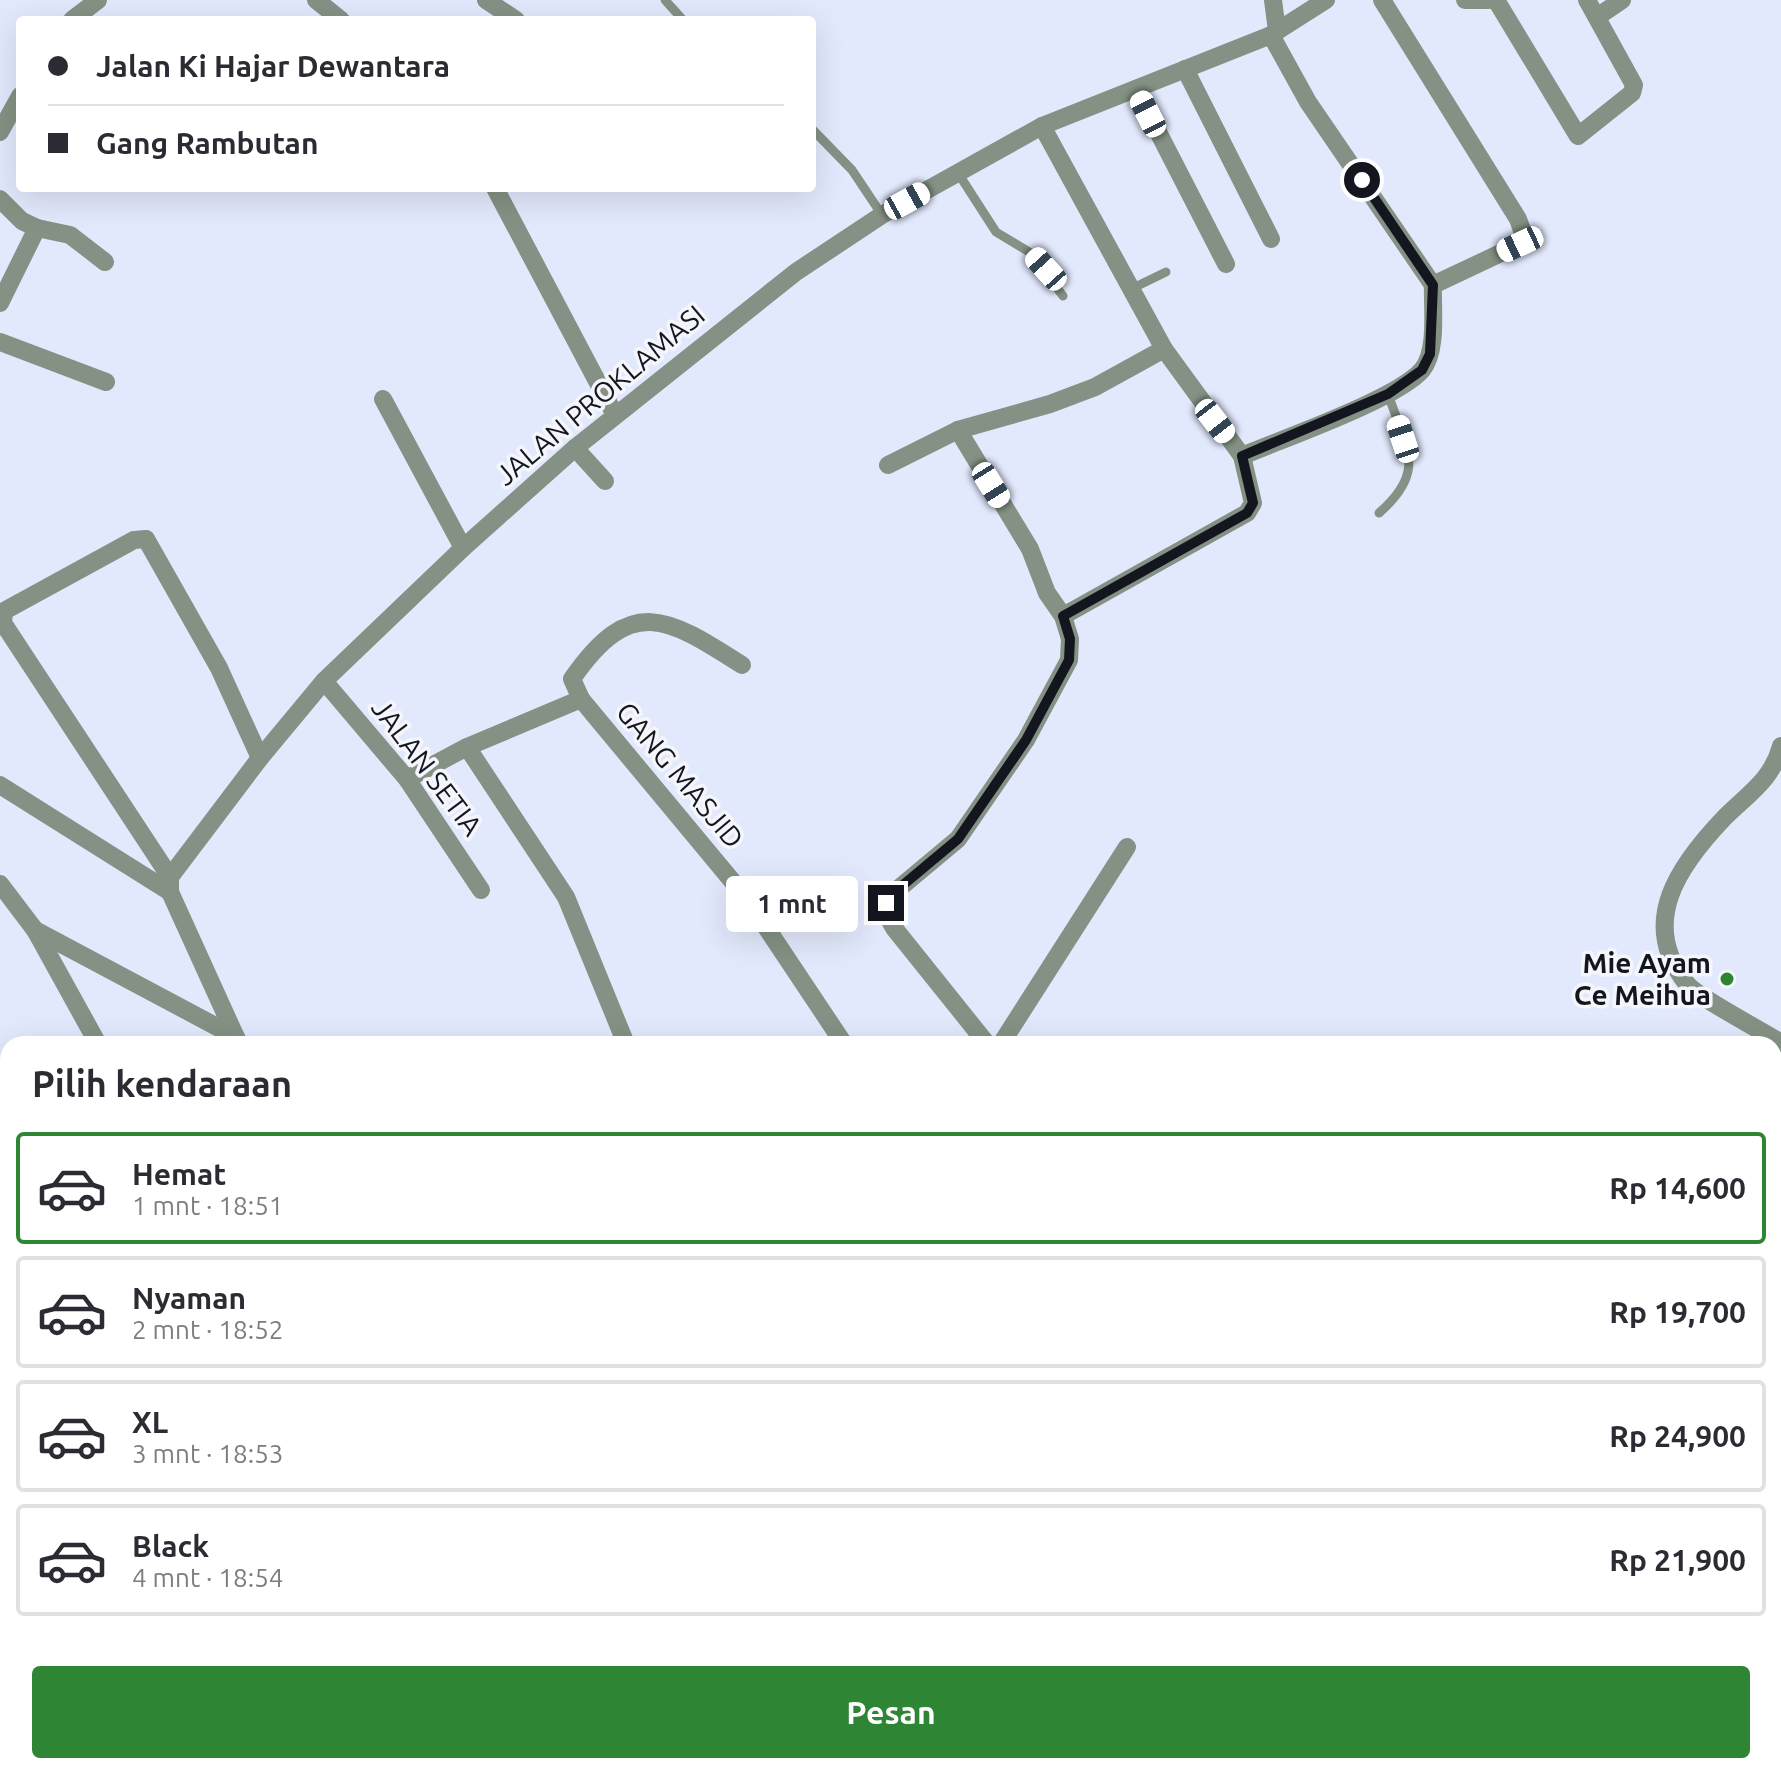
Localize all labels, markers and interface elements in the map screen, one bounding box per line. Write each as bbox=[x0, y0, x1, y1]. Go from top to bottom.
text: Jalan Ki Hajar Dewantara bbox=[96, 49, 450, 83]
car bbox=[1126, 87, 1170, 141]
text: Gang Rambutan bbox=[96, 126, 318, 160]
route start bbox=[1344, 162, 1380, 198]
car bbox=[880, 179, 934, 223]
car bbox=[1493, 223, 1547, 265]
car bbox=[1021, 243, 1071, 295]
street label: JALAN PROKLAMASI bbox=[489, 298, 710, 491]
car bbox=[1191, 395, 1239, 447]
car bbox=[1384, 412, 1422, 466]
car bbox=[968, 458, 1014, 512]
street label: JALAN SETIA bbox=[366, 692, 489, 841]
street label: GANG MASJID bbox=[611, 696, 750, 854]
callout: 1 mnt bbox=[726, 875, 858, 931]
route end bbox=[868, 885, 904, 921]
text: 1 mnt bbox=[757, 889, 827, 918]
place label: Mie Ayam Ce Meihua bbox=[1574, 947, 1711, 1010]
marker: Mie Ayam Ce Meihua bbox=[1718, 970, 1736, 988]
text: Pilih kendaraan bbox=[32, 1063, 292, 1104]
icon: car bbox=[36, 1152, 108, 1224]
text: Hemat bbox=[132, 1157, 226, 1191]
text: Rp 14,600 bbox=[1609, 1171, 1746, 1205]
text: 1 mnt · 18:51 bbox=[132, 1191, 283, 1220]
icon: car bbox=[36, 1276, 108, 1348]
text: Nyaman bbox=[132, 1281, 246, 1315]
text: Rp 19,700 bbox=[1609, 1295, 1746, 1329]
text: 2 mnt · 18:52 bbox=[132, 1315, 283, 1344]
icon: car bbox=[36, 1400, 108, 1472]
text: XL bbox=[132, 1405, 168, 1439]
text: Rp 24,900 bbox=[1609, 1419, 1746, 1453]
text: 3 mnt · 18:53 bbox=[132, 1439, 283, 1468]
icon: car bbox=[36, 1524, 108, 1596]
text: Black bbox=[132, 1529, 209, 1563]
text: Rp 21,900 bbox=[1609, 1543, 1746, 1577]
text: 4 mnt · 18:54 bbox=[132, 1563, 283, 1592]
button: Pesan bbox=[32, 1666, 1750, 1758]

